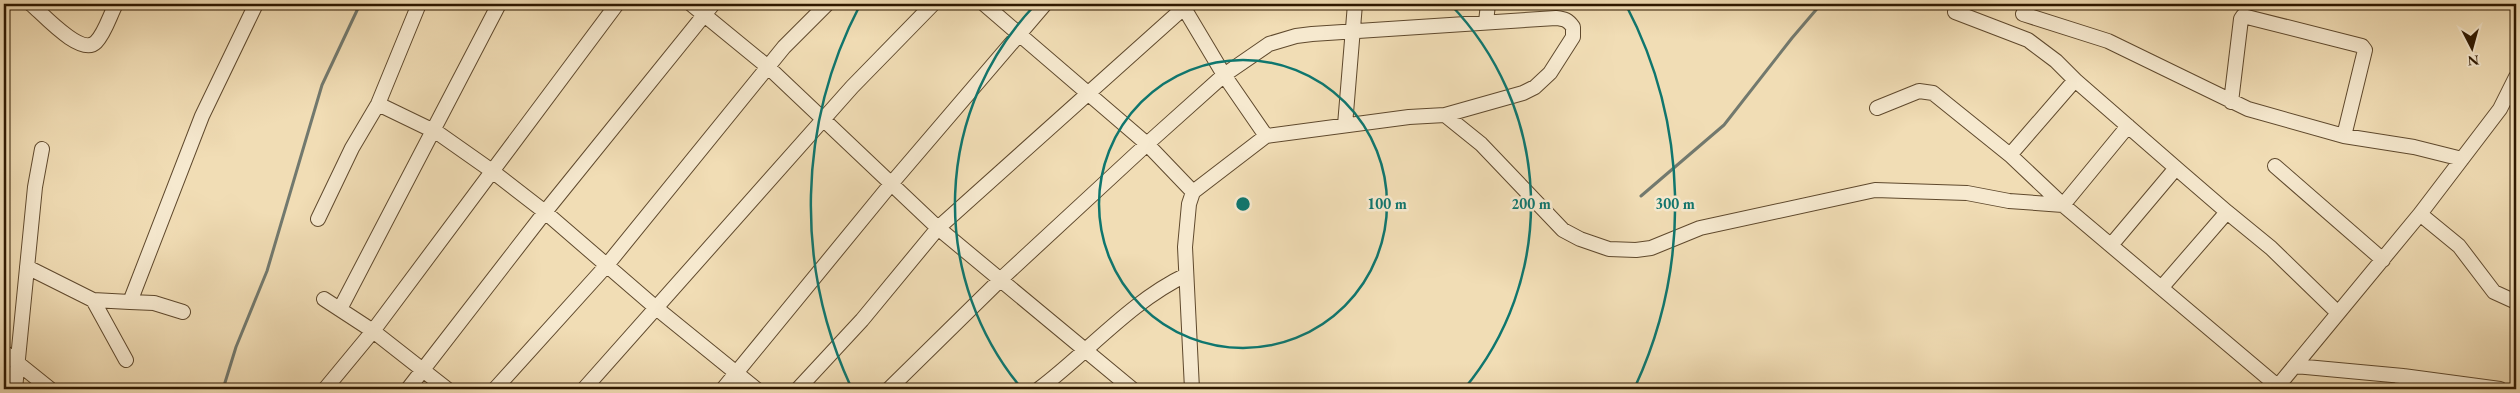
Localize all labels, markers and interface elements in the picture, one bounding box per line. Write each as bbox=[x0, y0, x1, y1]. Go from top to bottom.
north arrow bbox=[2448, 22, 2498, 72]
text: N bbox=[2466, 51, 2480, 71]
text: 100 m bbox=[1367, 194, 1407, 213]
text: 200 m bbox=[1511, 194, 1551, 213]
text: 300 m bbox=[1655, 194, 1695, 213]
centre of rings bbox=[1234, 195, 1252, 213]

